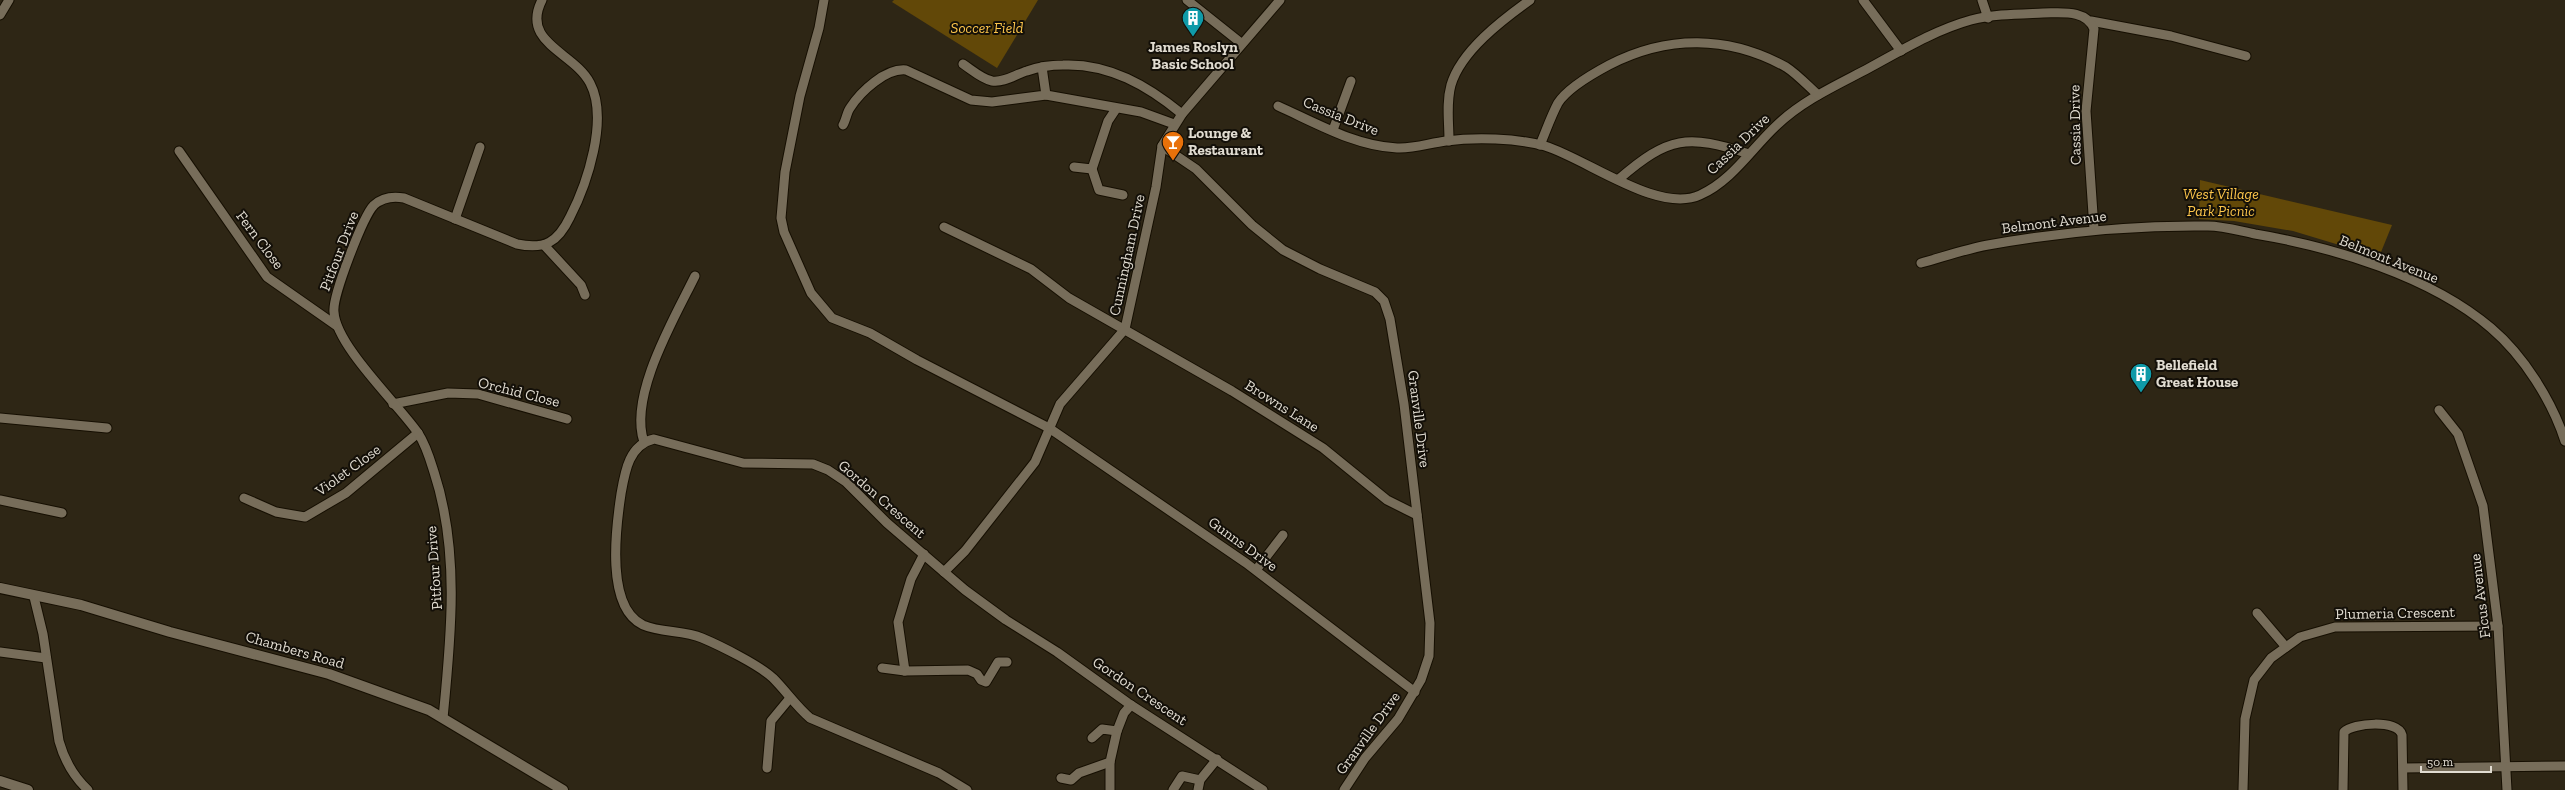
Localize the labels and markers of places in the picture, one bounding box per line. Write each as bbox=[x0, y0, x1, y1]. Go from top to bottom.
building icon: James Roslyn Basic School bbox=[1180, 5, 1206, 38]
place label: James Roslyn Basic School bbox=[1148, 38, 1238, 73]
place label: Lounge & Restaurant bbox=[1188, 124, 1264, 159]
bar icon: Lounge & Restaurant bbox=[1160, 129, 1186, 162]
place label: Bellefield Great House bbox=[2156, 356, 2238, 391]
building icon: Bellefield Great House bbox=[2128, 361, 2154, 394]

